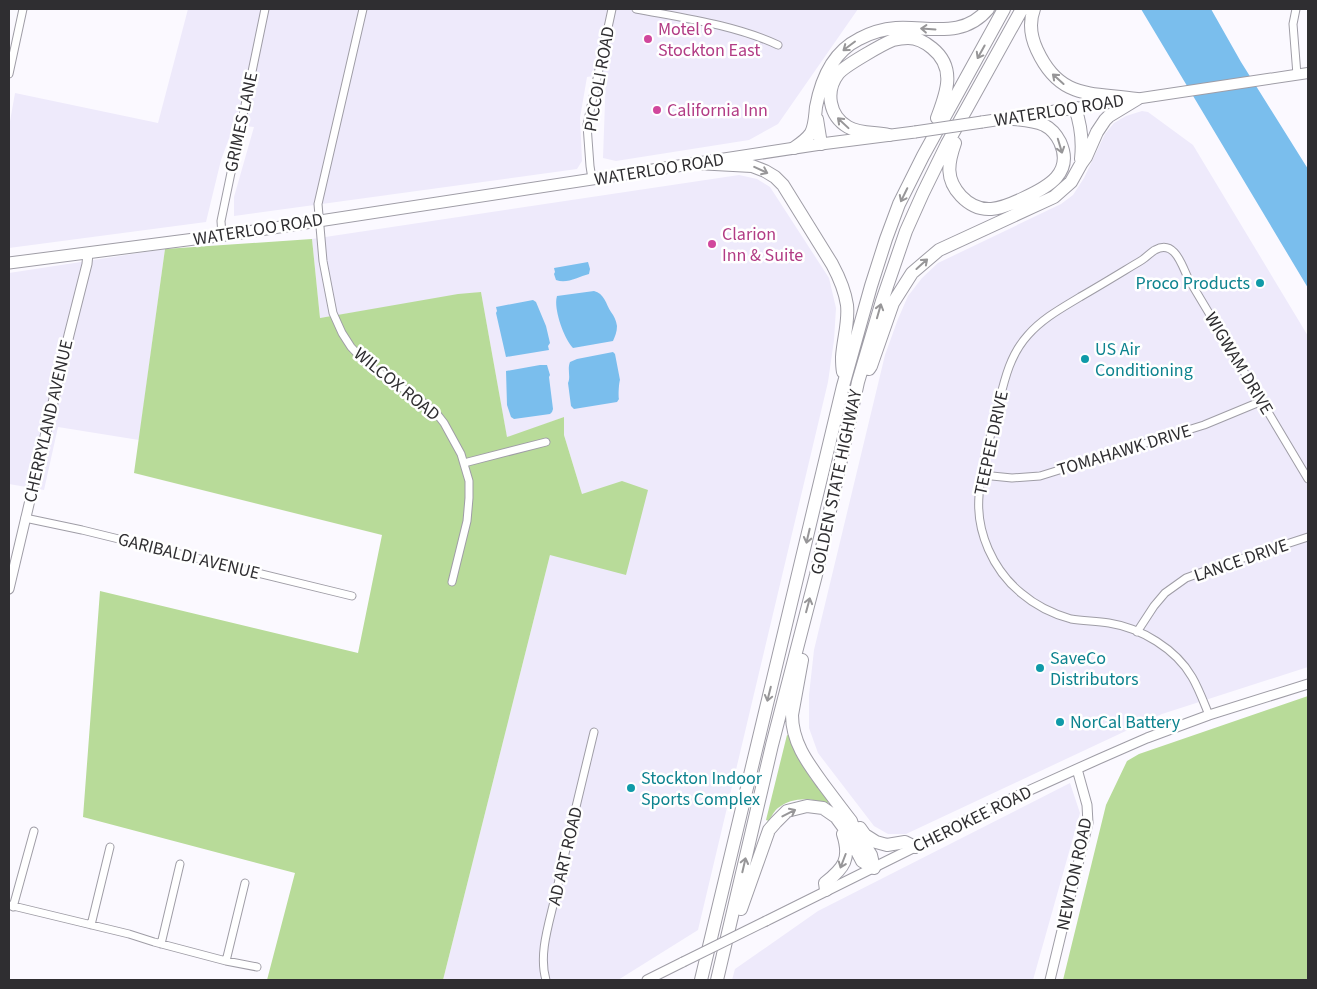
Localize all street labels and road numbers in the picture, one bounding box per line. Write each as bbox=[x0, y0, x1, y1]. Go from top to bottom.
street label: PICCOLI ROAD bbox=[578, 25, 621, 134]
street label: GRIMES LANE bbox=[219, 70, 264, 174]
street label: WATERLOO ROAD bbox=[992, 88, 1126, 133]
street label: WATERLOO ROAD bbox=[592, 147, 726, 192]
street label: WATERLOO ROAD bbox=[191, 207, 325, 252]
street label: WIGWAM DRIVE bbox=[1198, 307, 1279, 419]
street label: CHERRYLAND AVENUE bbox=[18, 337, 79, 505]
street label: WILCOX ROAD bbox=[348, 342, 445, 427]
street label: GOLDEN STATE HIGHWAY bbox=[805, 387, 868, 577]
street label: TEEPEE DRIVE bbox=[968, 389, 1015, 498]
street label: TOMAHAWK DRIVE bbox=[1054, 418, 1194, 483]
street label: GARIBALDI AVENUE bbox=[115, 527, 262, 586]
street label: LANCE DRIVE bbox=[1191, 533, 1292, 588]
street label: CHEROKEE ROAD bbox=[909, 780, 1036, 859]
street label: AD ART ROAD bbox=[542, 804, 589, 908]
street label: NEWTON ROAD bbox=[1050, 815, 1099, 933]

